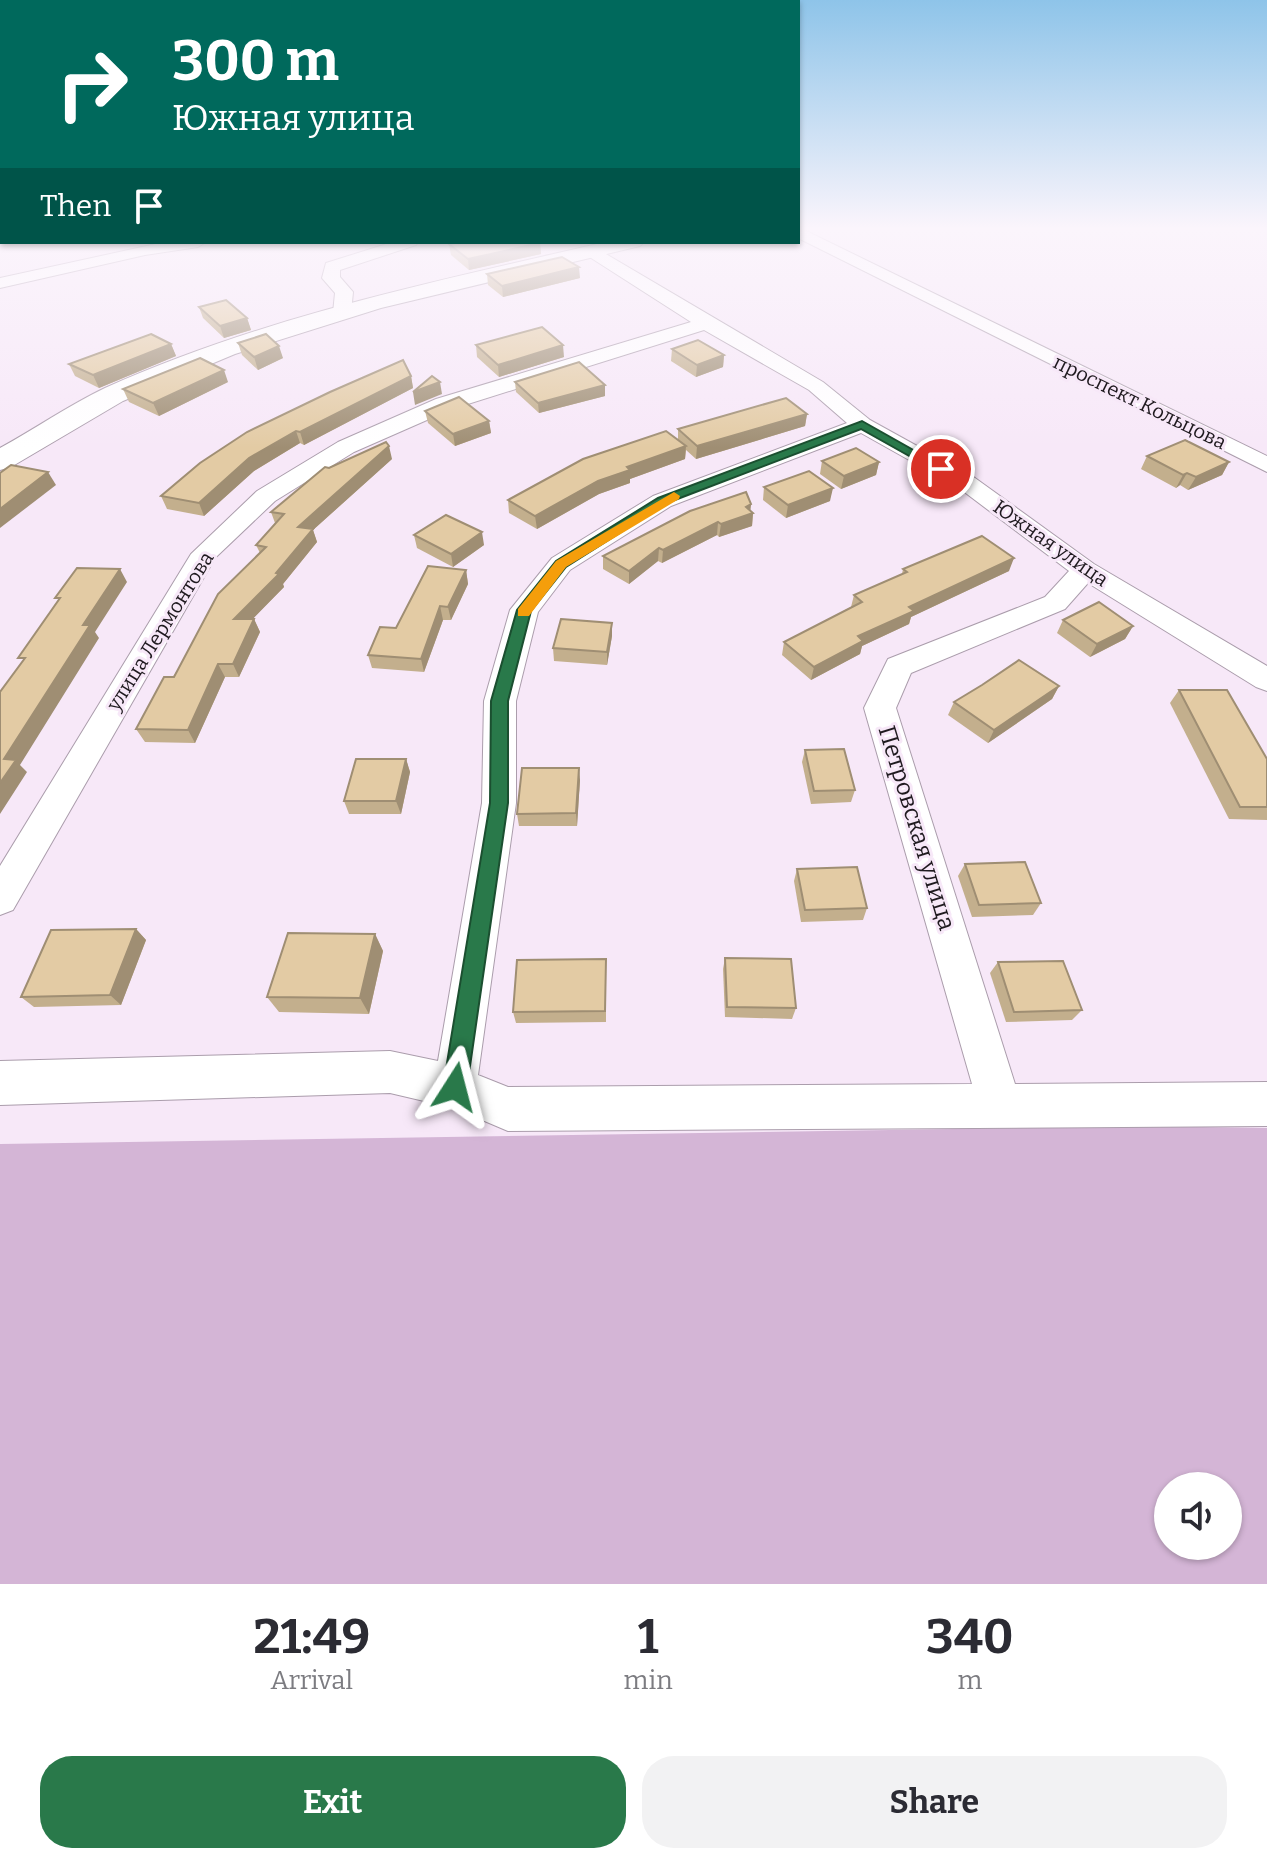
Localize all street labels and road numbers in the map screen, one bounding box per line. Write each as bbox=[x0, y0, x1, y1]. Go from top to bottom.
street label: проспект Кольцова bbox=[1050, 350, 1230, 454]
street label: Южная улица bbox=[989, 495, 1113, 591]
street label: улица Лермонтова bbox=[101, 547, 219, 716]
street label: Петровская улица bbox=[873, 722, 961, 934]

